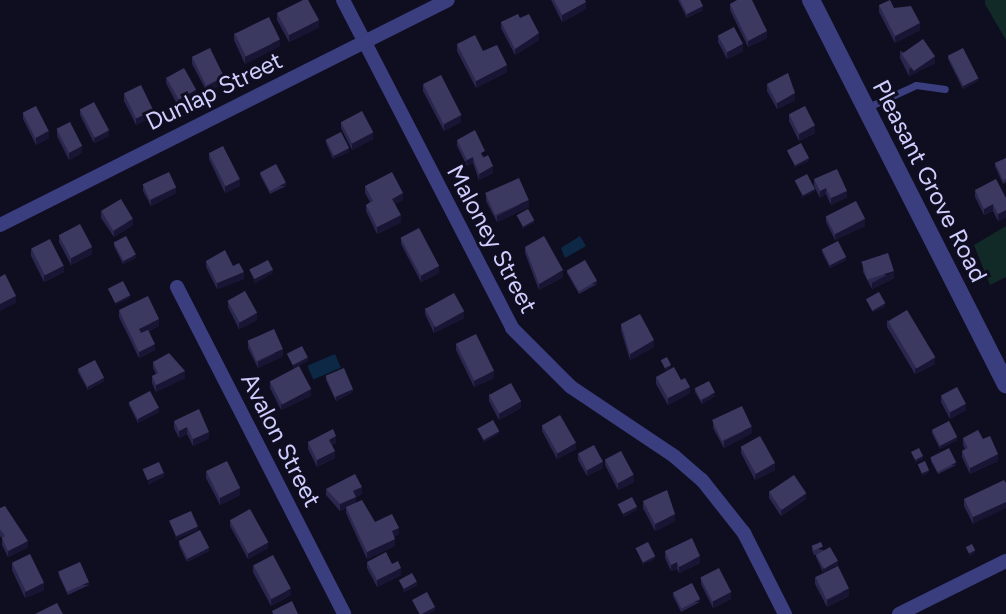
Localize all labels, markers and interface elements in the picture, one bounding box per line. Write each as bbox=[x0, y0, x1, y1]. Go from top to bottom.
street label: Dunlap Street bbox=[141, 46, 287, 136]
street label: Pleasant Grove Road bbox=[867, 75, 993, 287]
street label: Maloney Street bbox=[441, 160, 543, 318]
street label: Avalon Street bbox=[235, 368, 327, 512]

